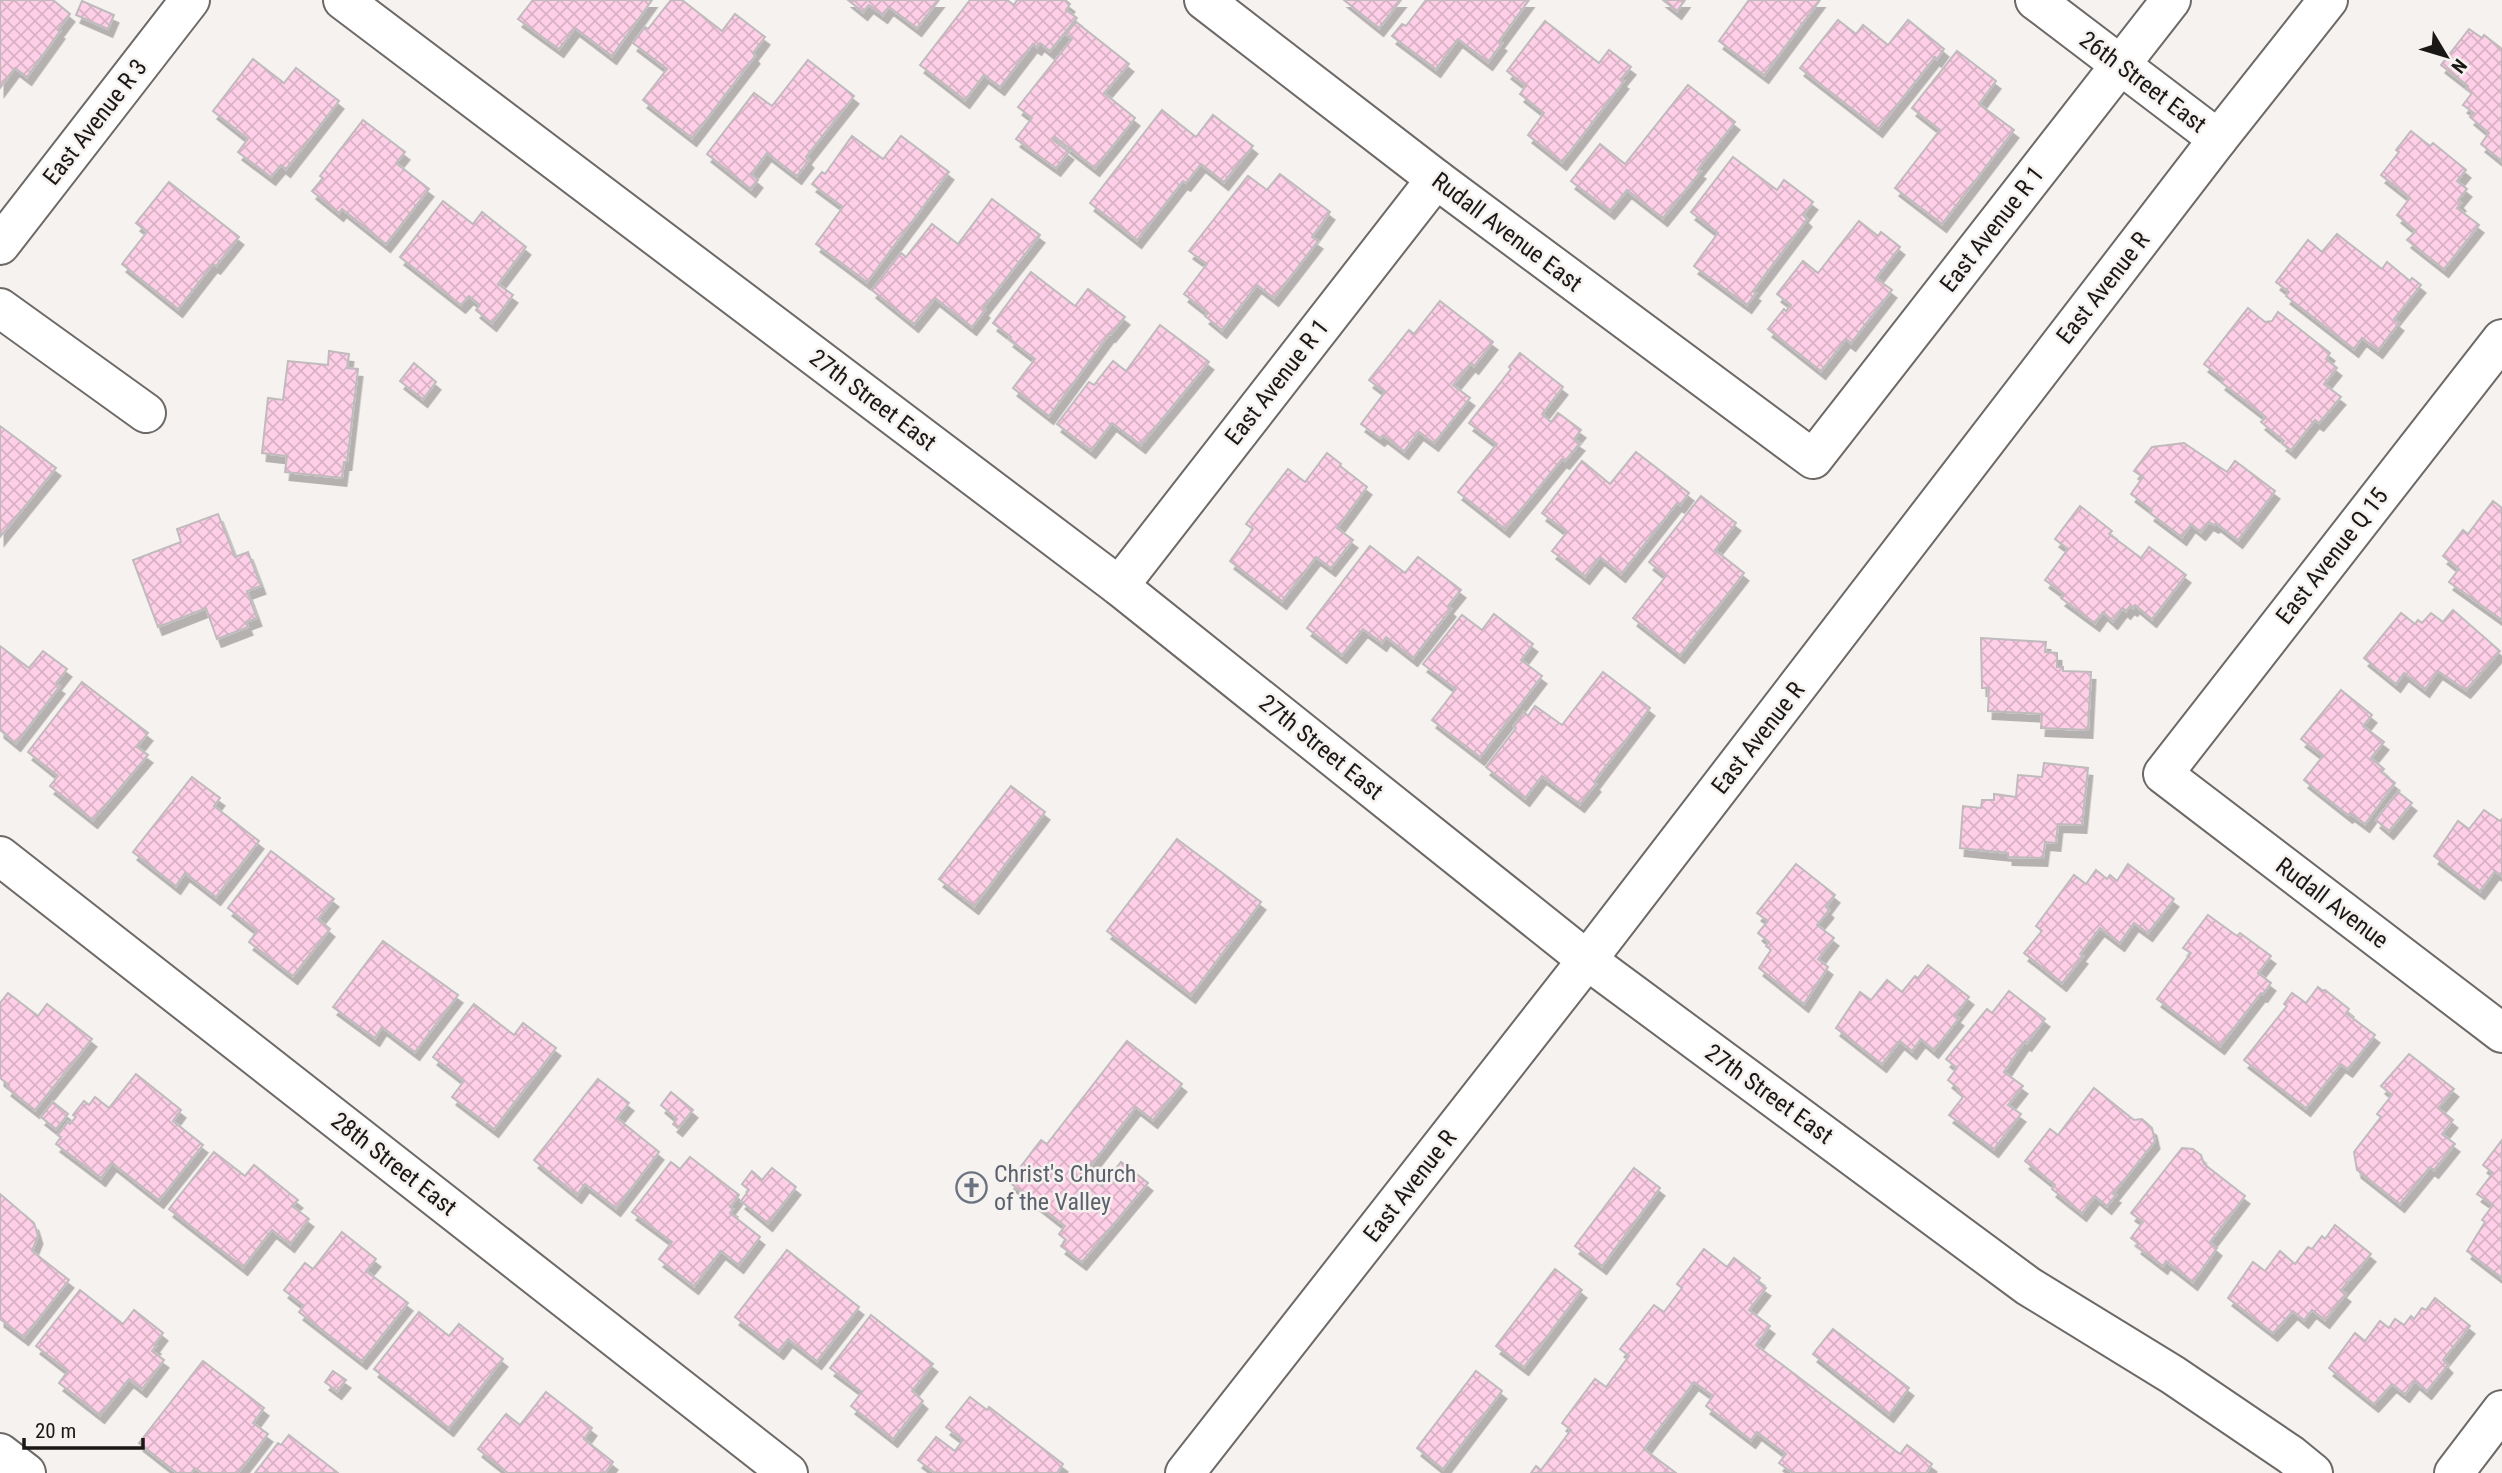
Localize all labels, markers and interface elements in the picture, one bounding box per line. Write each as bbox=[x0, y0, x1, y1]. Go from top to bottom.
north arrow bbox=[2411, 21, 2481, 91]
street label: 26th Street East bbox=[2074, 25, 2212, 139]
street label: East Avenue R 3 bbox=[37, 54, 153, 190]
text: N bbox=[2446, 54, 2472, 78]
street label: East Avenue R 1 bbox=[1934, 161, 2050, 297]
street label: Rudall Avenue East bbox=[1427, 167, 1587, 297]
street label: East Avenue R bbox=[2051, 226, 2156, 350]
street label: East Avenue R 1 bbox=[1219, 314, 1335, 450]
street label: 27th Street East bbox=[804, 343, 942, 457]
street label: East Avenue Q 15 bbox=[2270, 482, 2394, 630]
street label: East Avenue R bbox=[1706, 676, 1811, 800]
street label: 27th Street East bbox=[1253, 689, 1389, 805]
street label: Rudall Avenue bbox=[2270, 852, 2394, 954]
street label: 27th Street East bbox=[1700, 1038, 1838, 1150]
street label: 28th Street East bbox=[326, 1106, 462, 1222]
street label: East Avenue R bbox=[1358, 1124, 1463, 1248]
place label: Christ's Church of the Valley bbox=[994, 1160, 1136, 1216]
church icon: Christ's Church of the Valley bbox=[954, 1171, 988, 1205]
scale bar bbox=[24, 1406, 144, 1450]
text: 20 m bbox=[35, 1419, 76, 1443]

